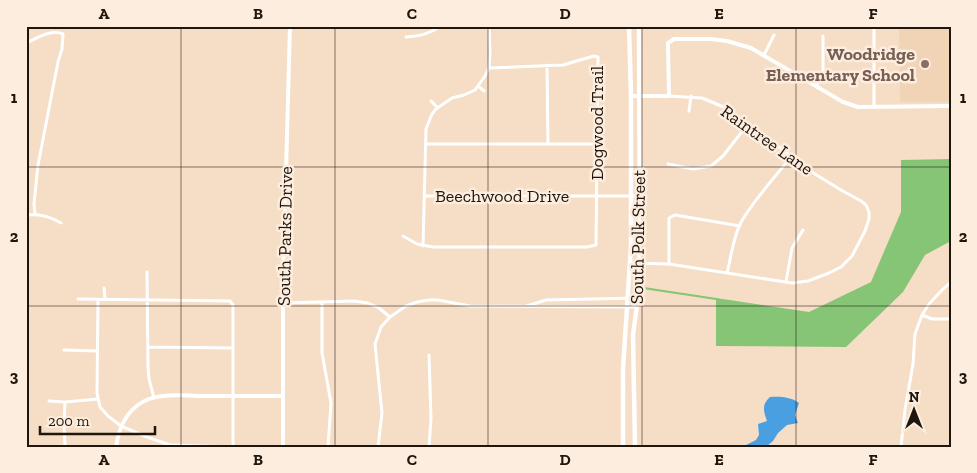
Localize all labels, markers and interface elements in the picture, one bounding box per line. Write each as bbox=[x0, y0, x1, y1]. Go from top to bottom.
text: A bbox=[99, 4, 110, 23]
text: B bbox=[253, 4, 263, 23]
text: C bbox=[407, 4, 417, 23]
text: D bbox=[559, 4, 571, 23]
text: E bbox=[714, 4, 724, 23]
text: F bbox=[868, 4, 878, 23]
place label: Woodridge Elementary School bbox=[766, 43, 915, 86]
marker: Woodridge Elementary School bbox=[919, 58, 931, 70]
street label: Dogwood Trail bbox=[586, 66, 608, 180]
text: 1 bbox=[11, 88, 18, 107]
text: 1 bbox=[960, 88, 967, 107]
street label: Raintree Lane bbox=[717, 100, 817, 180]
street label: South Parks Drive bbox=[273, 166, 297, 306]
street label: South Polk Street bbox=[626, 169, 650, 304]
street label: Beechwood Drive bbox=[435, 185, 569, 207]
text: 2 bbox=[10, 227, 19, 246]
text: 2 bbox=[959, 227, 968, 246]
text: 3 bbox=[10, 367, 19, 386]
text: 3 bbox=[959, 367, 968, 386]
north arrow bbox=[890, 386, 940, 436]
text: N bbox=[909, 389, 920, 406]
scale bar bbox=[40, 403, 155, 435]
text: 200 m bbox=[48, 412, 89, 430]
text: A bbox=[99, 450, 110, 469]
text: B bbox=[253, 450, 263, 469]
text: C bbox=[407, 450, 417, 469]
text: D bbox=[559, 450, 571, 469]
text: E bbox=[714, 450, 724, 469]
text: F bbox=[868, 450, 878, 469]

